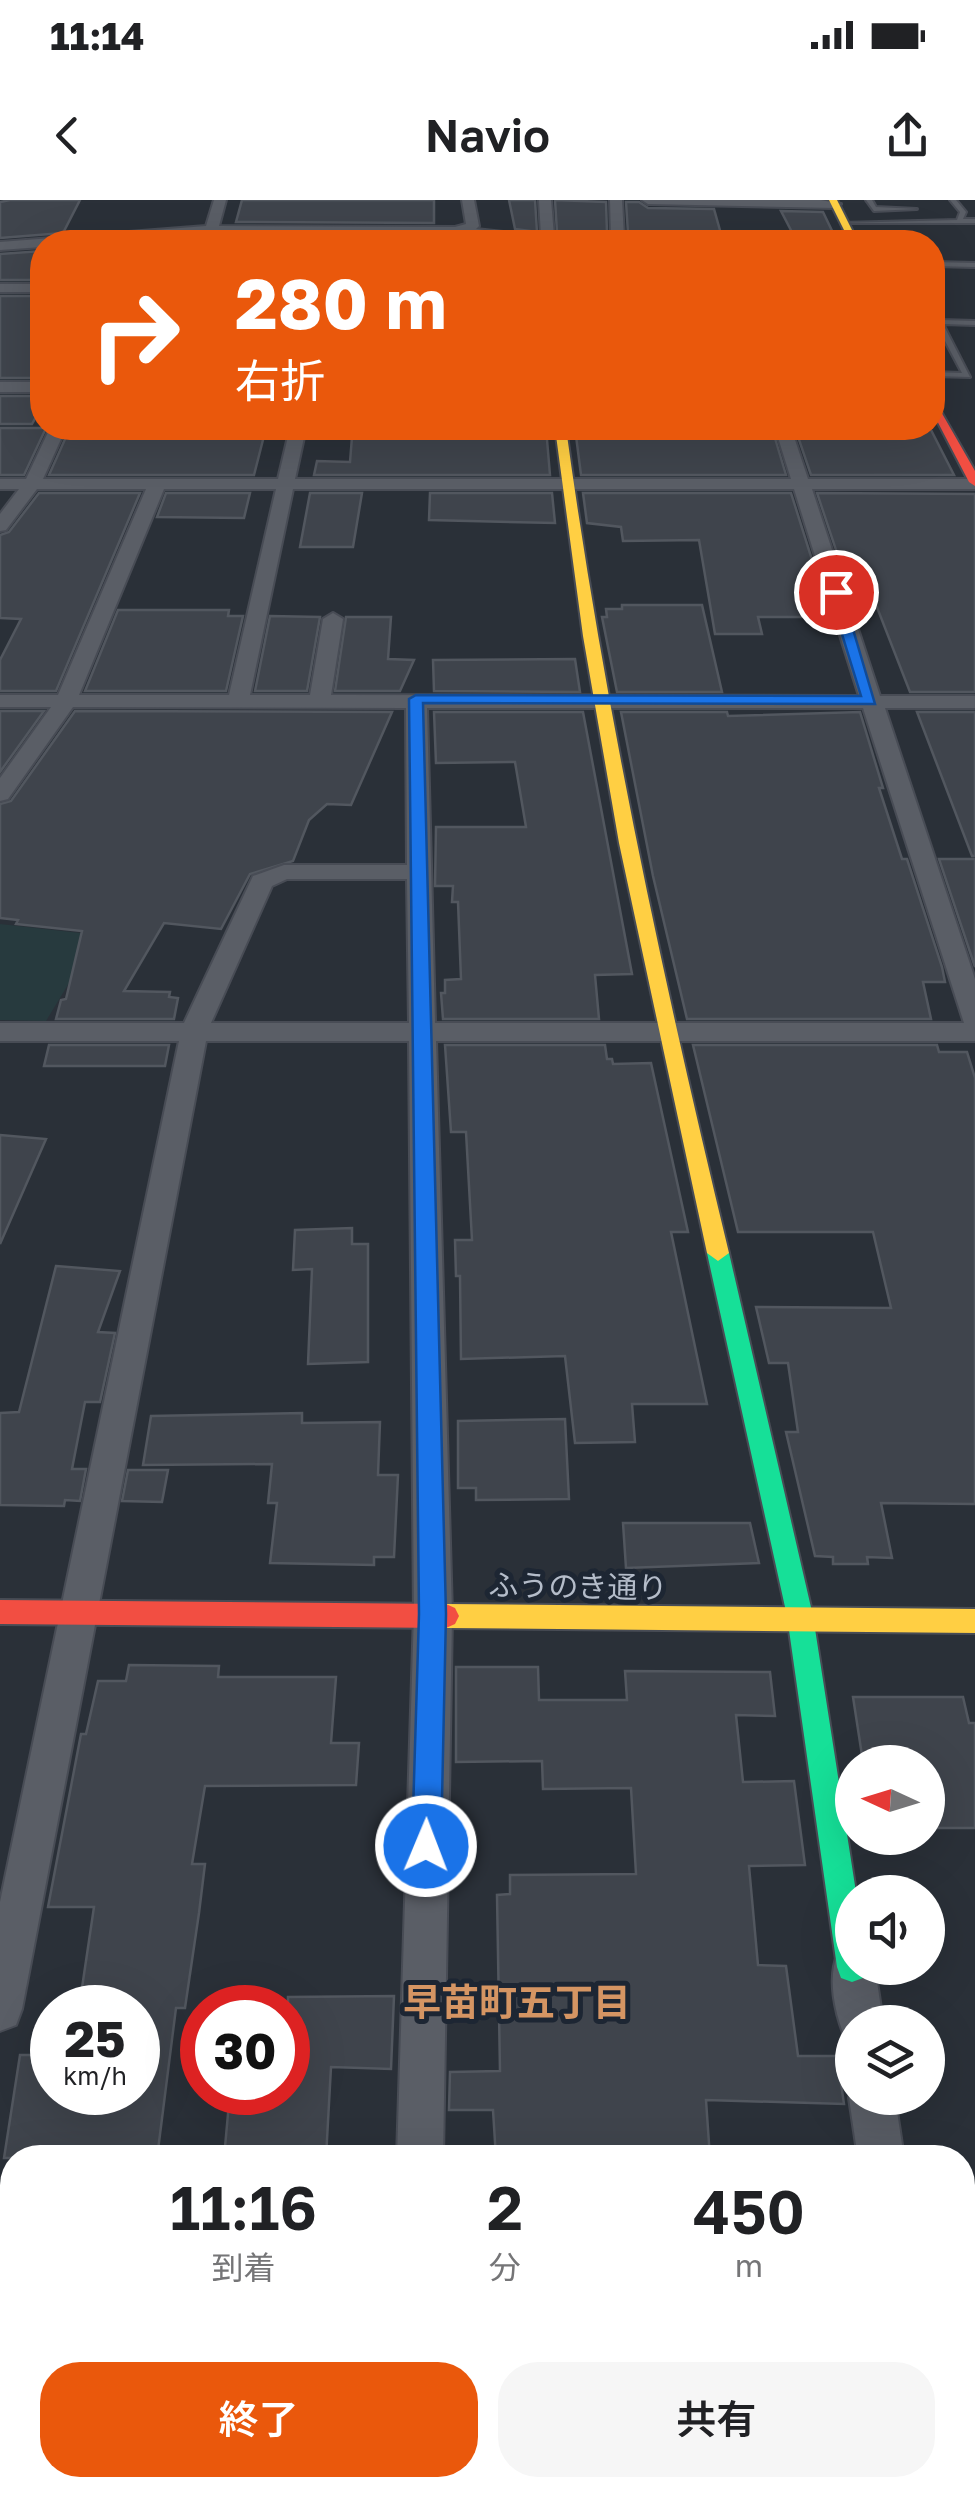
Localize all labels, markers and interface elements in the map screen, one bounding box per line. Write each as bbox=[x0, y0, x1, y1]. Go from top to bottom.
text: 11:14 bbox=[50, 13, 145, 58]
icon: back bbox=[40, 108, 95, 163]
text: Navio bbox=[425, 108, 550, 162]
icon: share bbox=[880, 108, 935, 163]
text: 280 m bbox=[235, 260, 447, 344]
icon: right bbox=[70, 270, 200, 400]
text: 右折 bbox=[235, 353, 325, 407]
pin bbox=[794, 550, 879, 635]
icon: arrive bbox=[809, 565, 864, 620]
street label: ふうのき通り bbox=[488, 1566, 668, 1606]
north arrow bbox=[835, 1745, 945, 1855]
map controls bbox=[835, 1745, 945, 2115]
position arrow bbox=[374, 1794, 478, 1898]
button: sound bbox=[835, 1875, 945, 1985]
district label: 早苗町五丁目 bbox=[403, 1979, 631, 2024]
speed limit sign: 30 bbox=[180, 1985, 310, 2115]
button: layers bbox=[835, 2005, 945, 2115]
text: 25 bbox=[64, 2008, 125, 2068]
text: km/h bbox=[63, 2060, 127, 2091]
text: 11:16 bbox=[170, 2171, 317, 2243]
text: 2 bbox=[487, 2171, 523, 2243]
text: 450 bbox=[693, 2175, 805, 2247]
text: m bbox=[735, 2246, 763, 2284]
text: 到着 bbox=[211, 2248, 275, 2286]
text: 分 bbox=[489, 2248, 521, 2286]
button: 終了 bbox=[40, 2362, 478, 2477]
button: 共有 bbox=[498, 2362, 935, 2477]

